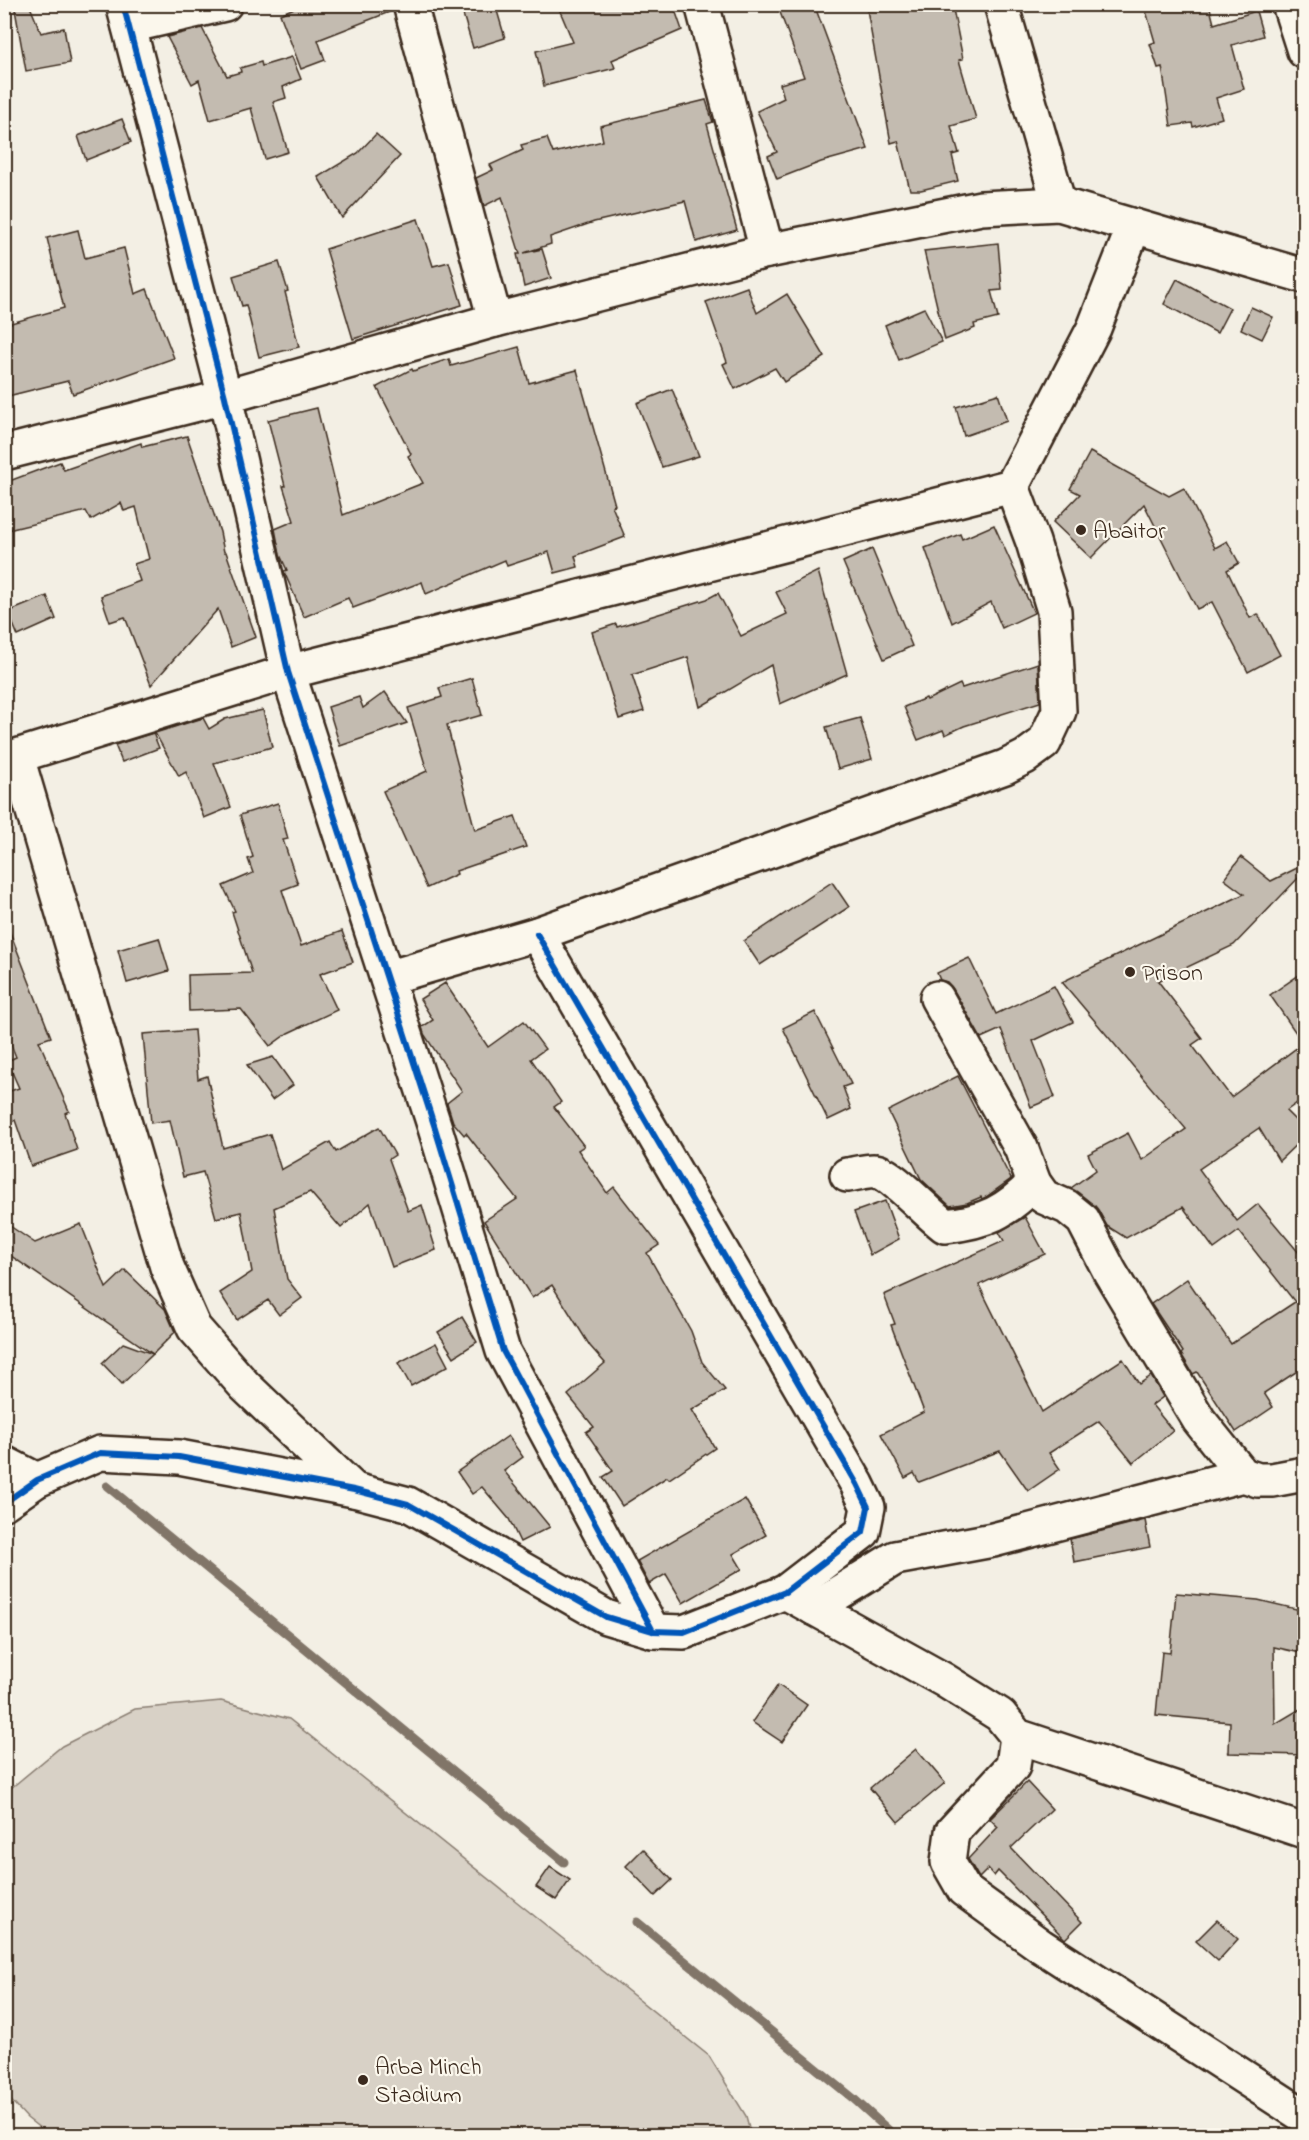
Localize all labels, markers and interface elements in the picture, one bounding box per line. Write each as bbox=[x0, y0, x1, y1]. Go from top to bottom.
place label: Abaitor bbox=[1093, 515, 1166, 550]
marker: Abaitor bbox=[1074, 523, 1088, 537]
place label: Prison bbox=[1142, 957, 1203, 992]
marker: Prison bbox=[1123, 965, 1137, 979]
place label: Arba Minch Stadium bbox=[375, 2051, 482, 2114]
marker: Arba Minch Stadium bbox=[356, 2073, 370, 2087]

